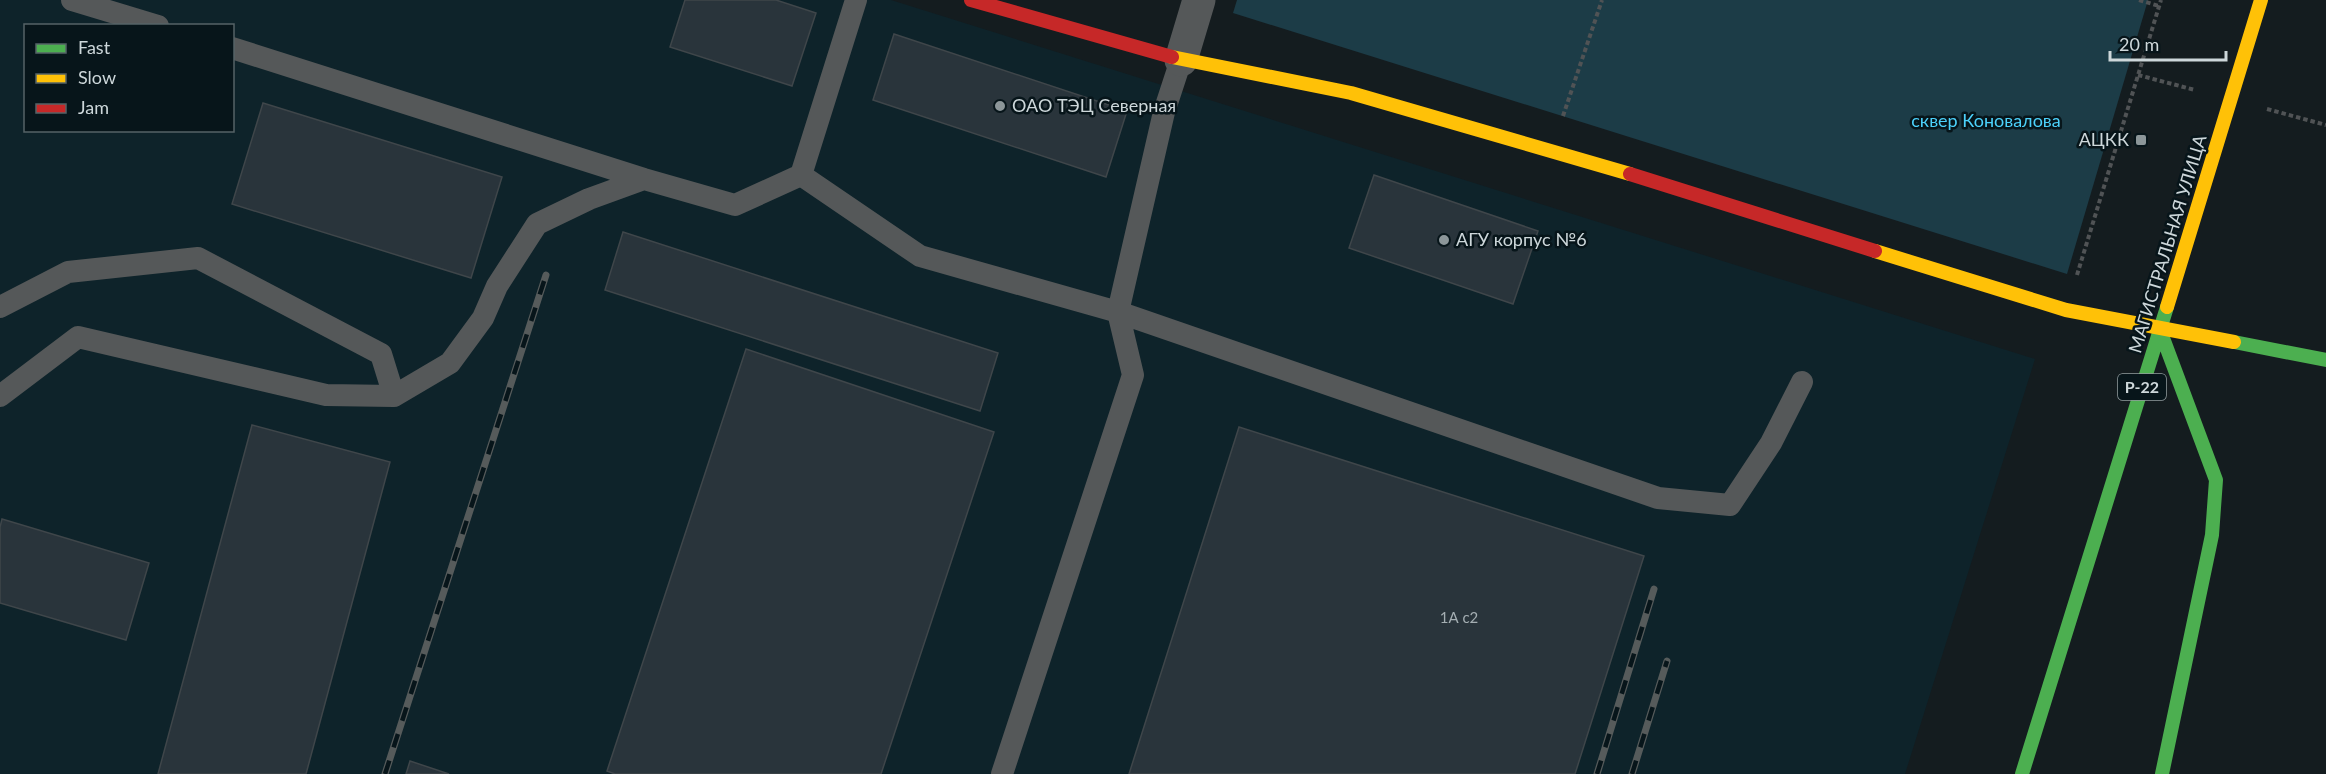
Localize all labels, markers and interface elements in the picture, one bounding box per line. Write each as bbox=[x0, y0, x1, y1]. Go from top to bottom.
legend bbox=[24, 24, 234, 132]
scale bar bbox=[2110, 24, 2226, 62]
text: 20 m bbox=[2119, 33, 2159, 55]
text: Fast bbox=[78, 36, 111, 58]
text: Slow bbox=[78, 66, 116, 88]
place label: ОАО ТЭЦ Северная bbox=[1012, 94, 1176, 116]
text: Jam bbox=[78, 96, 109, 118]
marker: ОАО ТЭЦ Северная bbox=[993, 99, 1007, 113]
park label: сквер Коновалова bbox=[1911, 109, 2061, 131]
place label: АЦКК bbox=[2079, 128, 2129, 150]
street label: МАГИСТРАЛЬНАЯ УЛИЦА bbox=[2123, 131, 2211, 355]
marker: АЦКК bbox=[2134, 133, 2148, 147]
place label: АГУ корпус №6 bbox=[1456, 228, 1587, 250]
marker: АГУ корпус №6 bbox=[1437, 233, 1451, 247]
road number: Р-22 bbox=[2118, 374, 2166, 400]
house number: 1А с2 bbox=[1440, 608, 1478, 626]

